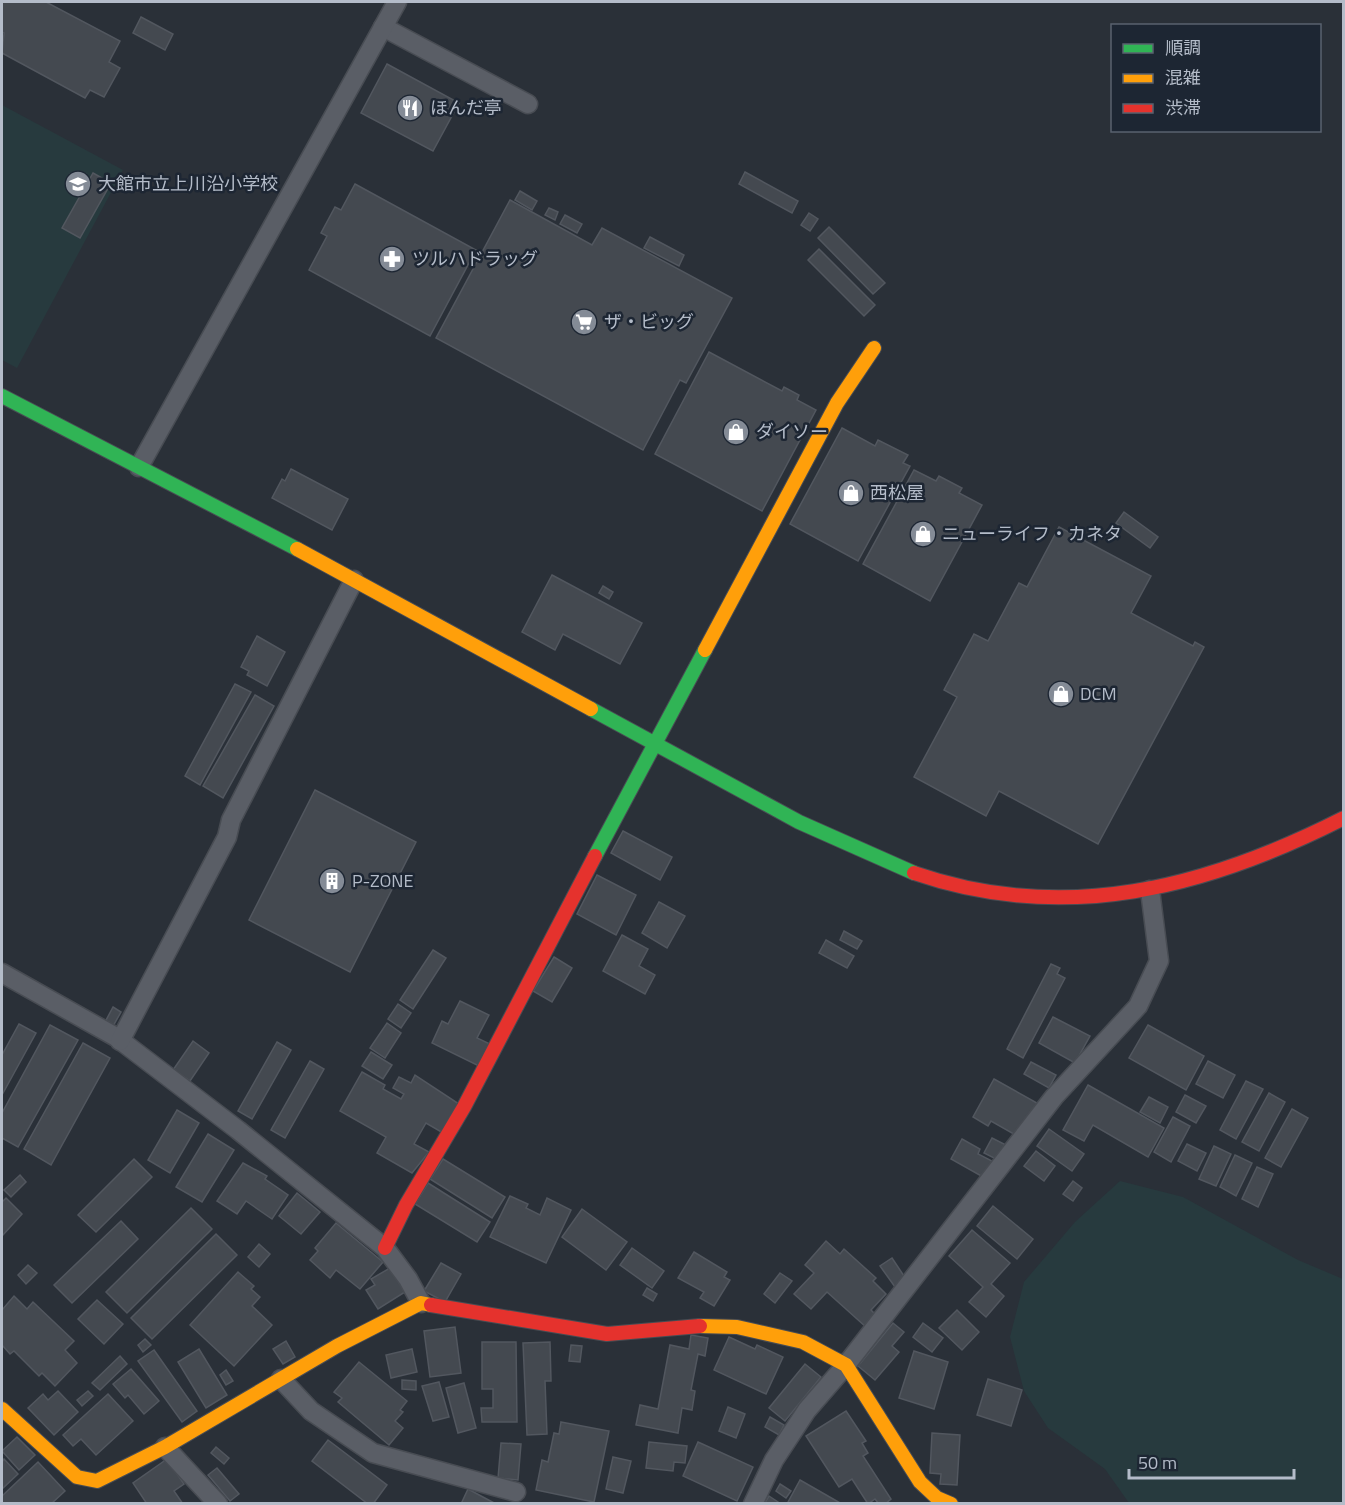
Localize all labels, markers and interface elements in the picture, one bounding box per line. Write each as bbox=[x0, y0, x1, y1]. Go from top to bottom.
legend bbox=[1111, 24, 1321, 132]
text: 順調 bbox=[1165, 34, 1201, 61]
text: 混雑 bbox=[1165, 64, 1201, 91]
restaurant icon: ほんだ亭 bbox=[395, 93, 425, 123]
place label: ほんだ亭 bbox=[430, 94, 502, 121]
text: 渋滞 bbox=[1165, 94, 1201, 121]
school or university icon: 大館市立上川沿小学校 bbox=[63, 169, 93, 199]
place label: 大館市立上川沿小学校 bbox=[98, 170, 278, 197]
pharmacy icon: ツルハドラッグ bbox=[377, 244, 407, 274]
place label: ツルハドラッグ bbox=[412, 245, 538, 272]
supermarket icon: ザ・ビッグ bbox=[569, 307, 599, 337]
place label: ザ・ビッグ bbox=[604, 308, 694, 335]
shop icon: ダイソー bbox=[721, 417, 751, 447]
place label: ダイソー bbox=[756, 418, 828, 445]
shop icon: 西松屋 bbox=[836, 478, 866, 508]
place label: 西松屋 bbox=[870, 479, 924, 506]
shop icon: ニューライフ・カネタ bbox=[908, 519, 938, 549]
place label: ニューライフ・カネタ bbox=[942, 520, 1122, 547]
shop icon: DCM bbox=[1046, 679, 1076, 709]
place label: DCM bbox=[1080, 680, 1117, 707]
building icon: P-ZONE bbox=[317, 866, 347, 896]
place label: P-ZONE bbox=[352, 867, 413, 894]
scale bar bbox=[1129, 1442, 1294, 1480]
text: 50 m bbox=[1138, 1449, 1177, 1476]

